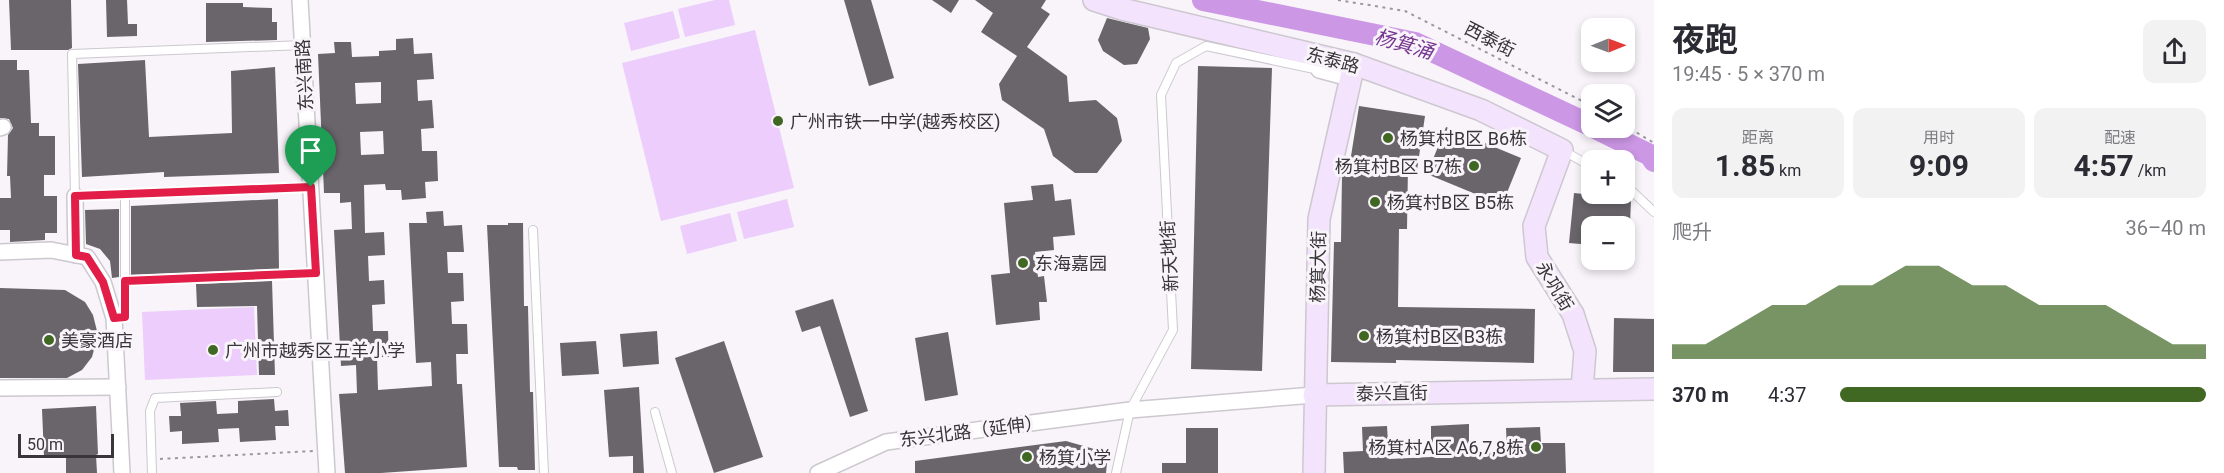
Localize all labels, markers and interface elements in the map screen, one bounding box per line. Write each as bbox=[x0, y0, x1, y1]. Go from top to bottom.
street label: 西泰街 bbox=[1461, 17, 1519, 61]
north arrow bbox=[1581, 18, 1635, 72]
map controls bbox=[1581, 18, 1635, 270]
text: 夜跑 bbox=[1672, 20, 1738, 59]
button: share bbox=[2143, 20, 2206, 83]
water label: 杨箕涌 bbox=[1372, 24, 1438, 64]
street label: 东兴南路 bbox=[292, 38, 316, 112]
street label: 东泰路 bbox=[1304, 43, 1362, 77]
text: 19:45 · 5 × 370 m bbox=[1672, 62, 1825, 86]
button: layers bbox=[1581, 84, 1635, 138]
place label: 广州市铁一中学(越秀校区) bbox=[790, 111, 1000, 133]
marker: 广州市铁一中学(越秀校区) bbox=[771, 114, 785, 128]
pin bbox=[285, 125, 336, 187]
place label: 杨箕村B区 B6栋 bbox=[1400, 128, 1527, 149]
text: 距离 bbox=[1742, 128, 1774, 147]
text: 用时 bbox=[1923, 128, 1955, 147]
text: 配速 bbox=[2104, 128, 2136, 147]
marker: 杨箕村B区 B6栋 bbox=[1381, 131, 1395, 145]
icon: arrive bbox=[294, 134, 327, 167]
text: 1.85 bbox=[1715, 148, 1775, 183]
text: 9:09 bbox=[1909, 148, 1969, 183]
text: 4:57 bbox=[2074, 148, 2134, 183]
button: + bbox=[1581, 150, 1635, 204]
place label: 杨箕村B区 B7栋 bbox=[1335, 156, 1462, 177]
marker: 杨箕村B区 B7栋 bbox=[1467, 159, 1481, 173]
text: km bbox=[1775, 161, 1801, 180]
text: /km bbox=[2134, 161, 2166, 180]
place label: 杨箕村B区 B5栋 bbox=[1387, 192, 1514, 213]
marker: 杨箕村B区 B5栋 bbox=[1368, 195, 1382, 209]
button: − bbox=[1581, 216, 1635, 270]
text: 36–40 m bbox=[2125, 216, 2206, 240]
street label: 新天地街 bbox=[1157, 219, 1181, 293]
text: 爬升 bbox=[1672, 220, 1712, 244]
street label: 杨箕大街 bbox=[1307, 231, 1329, 303]
place label: 东海嘉园 bbox=[1035, 253, 1107, 274]
marker: 东海嘉园 bbox=[1016, 256, 1030, 270]
street label: 永巩街 bbox=[1532, 257, 1578, 315]
place label: 杨箕村B区 B3栋 bbox=[1376, 326, 1503, 347]
marker: 杨箕村B区 B3栋 bbox=[1357, 329, 1371, 343]
place label: 美豪酒店 bbox=[61, 330, 133, 351]
marker: 美豪酒店 bbox=[42, 333, 56, 347]
place label: 广州市越秀区五羊小学 bbox=[225, 340, 405, 361]
marker: 广州市越秀区五羊小学 bbox=[206, 343, 220, 357]
street label: 泰兴直街 bbox=[1356, 382, 1428, 404]
text: 370 m bbox=[1672, 383, 1729, 407]
text: 4:37 bbox=[1768, 383, 1807, 407]
street label: 东兴北路（延伸） bbox=[898, 412, 1044, 450]
scale bar bbox=[18, 431, 114, 458]
text: 50 m bbox=[27, 435, 63, 454]
place label: 杨箕村A区 A6,7,8栋 bbox=[1369, 437, 1524, 458]
marker: 杨箕村A区 A6,7,8栋 bbox=[1529, 440, 1543, 454]
place label: 杨箕小学 bbox=[1039, 447, 1111, 468]
marker: 杨箕小学 bbox=[1020, 450, 1034, 464]

